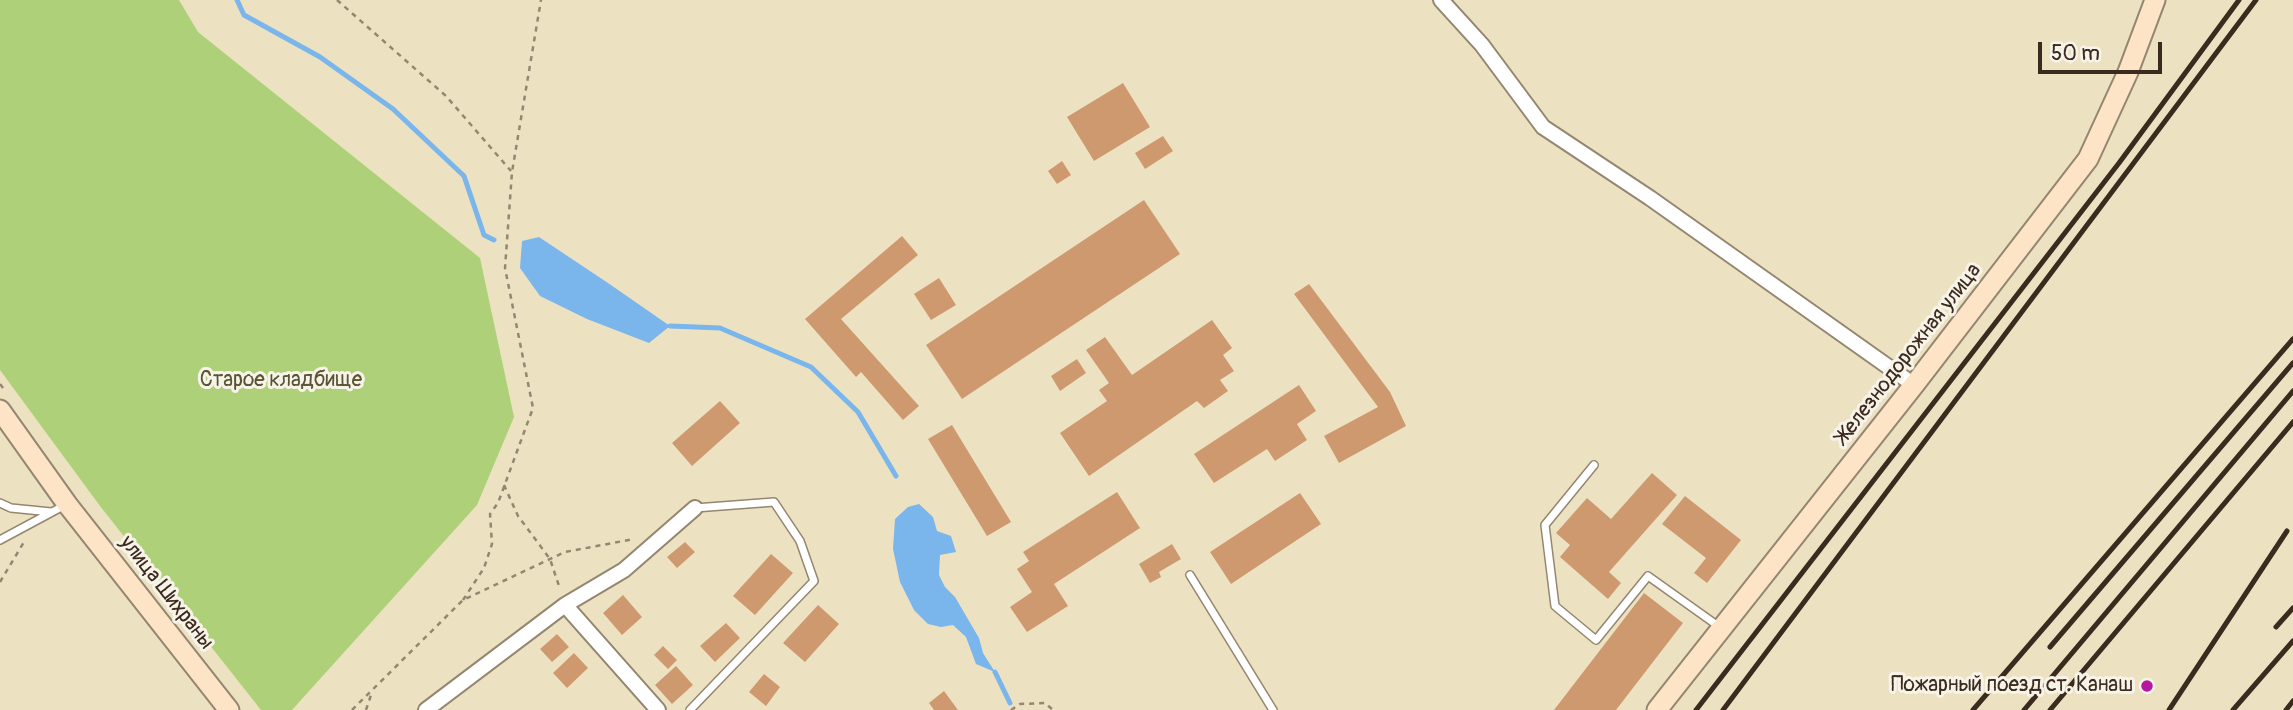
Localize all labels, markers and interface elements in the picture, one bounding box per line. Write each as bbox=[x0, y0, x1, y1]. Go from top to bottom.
scale bar bbox=[2041, 28, 2165, 72]
text: 50 m bbox=[2051, 40, 2100, 67]
street label: Железнодорожная улица bbox=[1831, 259, 1987, 449]
park label: Старое кладбище bbox=[200, 368, 362, 394]
street label: улица Шихраны bbox=[114, 531, 218, 655]
place label: Пожарный поезд ст. Канаш bbox=[1891, 673, 2133, 699]
marker: Пожарный поезд ст. Канаш bbox=[2139, 678, 2155, 694]

